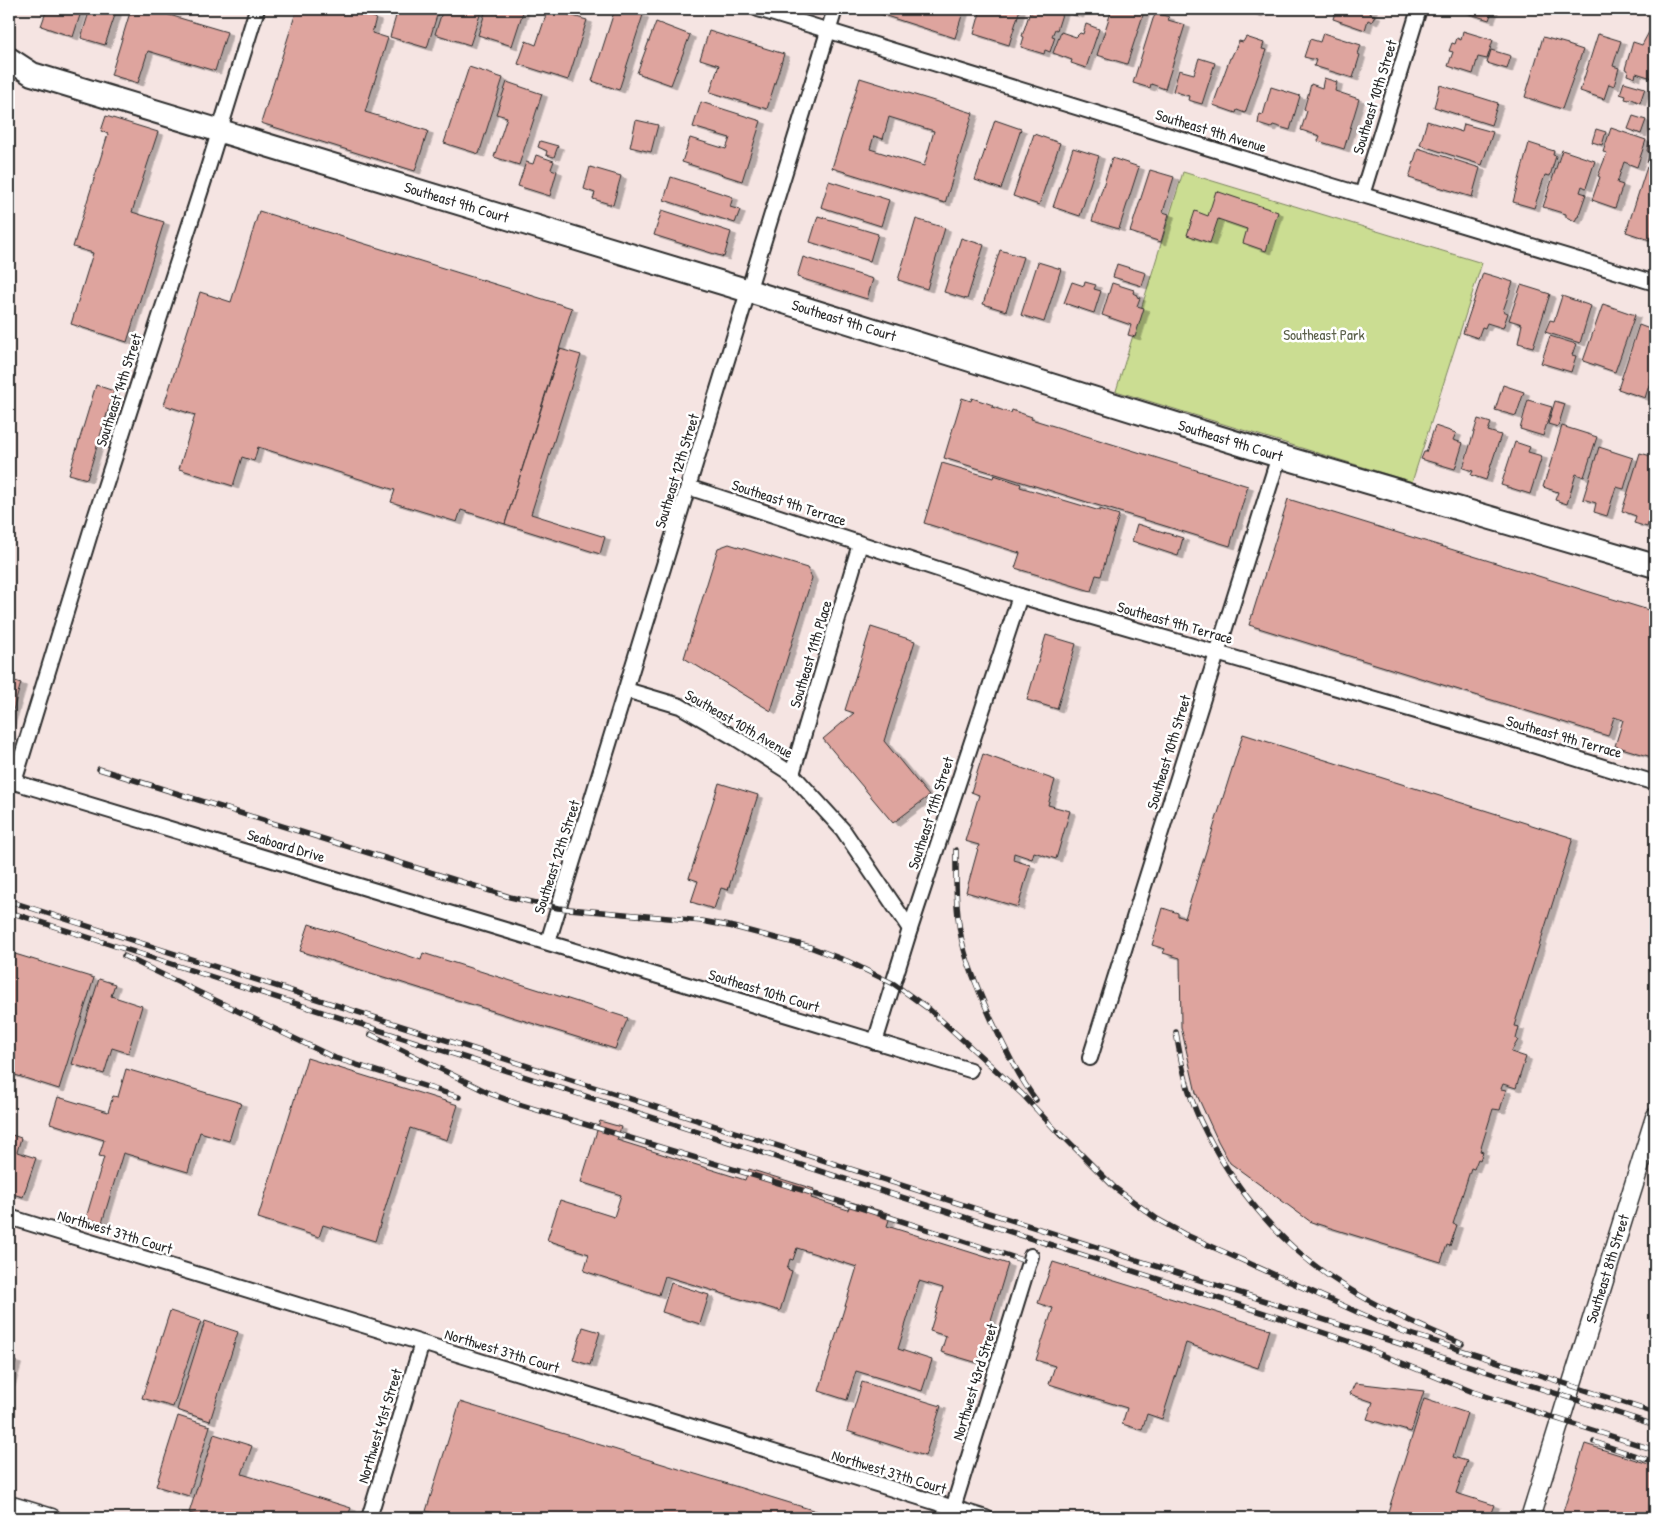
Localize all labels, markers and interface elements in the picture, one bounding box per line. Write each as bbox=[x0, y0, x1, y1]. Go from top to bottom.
street label: Southeast 10th Street bbox=[1347, 36, 1402, 157]
street label: Southeast 9th Avenue bbox=[1153, 104, 1269, 157]
street label: Southeast 9th Court bbox=[402, 176, 512, 228]
street label: Southeast 9th Court bbox=[789, 294, 900, 346]
park label: Southeast Park bbox=[1283, 324, 1365, 345]
street label: Southeast 14th Street bbox=[90, 330, 147, 449]
street label: Southeast 12th Street bbox=[649, 410, 704, 531]
street label: Southeast 9th Court bbox=[1176, 414, 1286, 467]
street label: Southeast 9th Terrace bbox=[729, 474, 849, 531]
street label: Southeast 9th Terrace bbox=[1115, 596, 1235, 649]
street label: Southeast 11th Place bbox=[784, 598, 837, 710]
street label: Southeast 10th Avenue bbox=[681, 684, 797, 763]
street label: Southeast 10th Street bbox=[1141, 691, 1196, 812]
street label: Southeast 9th Terrace bbox=[1504, 710, 1624, 763]
street label: Southeast 11th Street bbox=[902, 753, 959, 872]
street label: Southeast 12th Street bbox=[528, 796, 585, 917]
street label: Seaboard Drive bbox=[245, 824, 328, 867]
street label: Southeast 10th Court bbox=[706, 964, 823, 1018]
street label: Northwest 37th Court bbox=[55, 1204, 176, 1259]
street label: Southeast 8th Street bbox=[1580, 1211, 1634, 1326]
street label: Northwest 43rd Street bbox=[947, 1320, 1002, 1443]
street label: Northwest 37th Court bbox=[442, 1323, 563, 1378]
street label: Northwest 41st Street bbox=[352, 1365, 407, 1486]
street label: Northwest 37th Court bbox=[829, 1444, 950, 1499]

